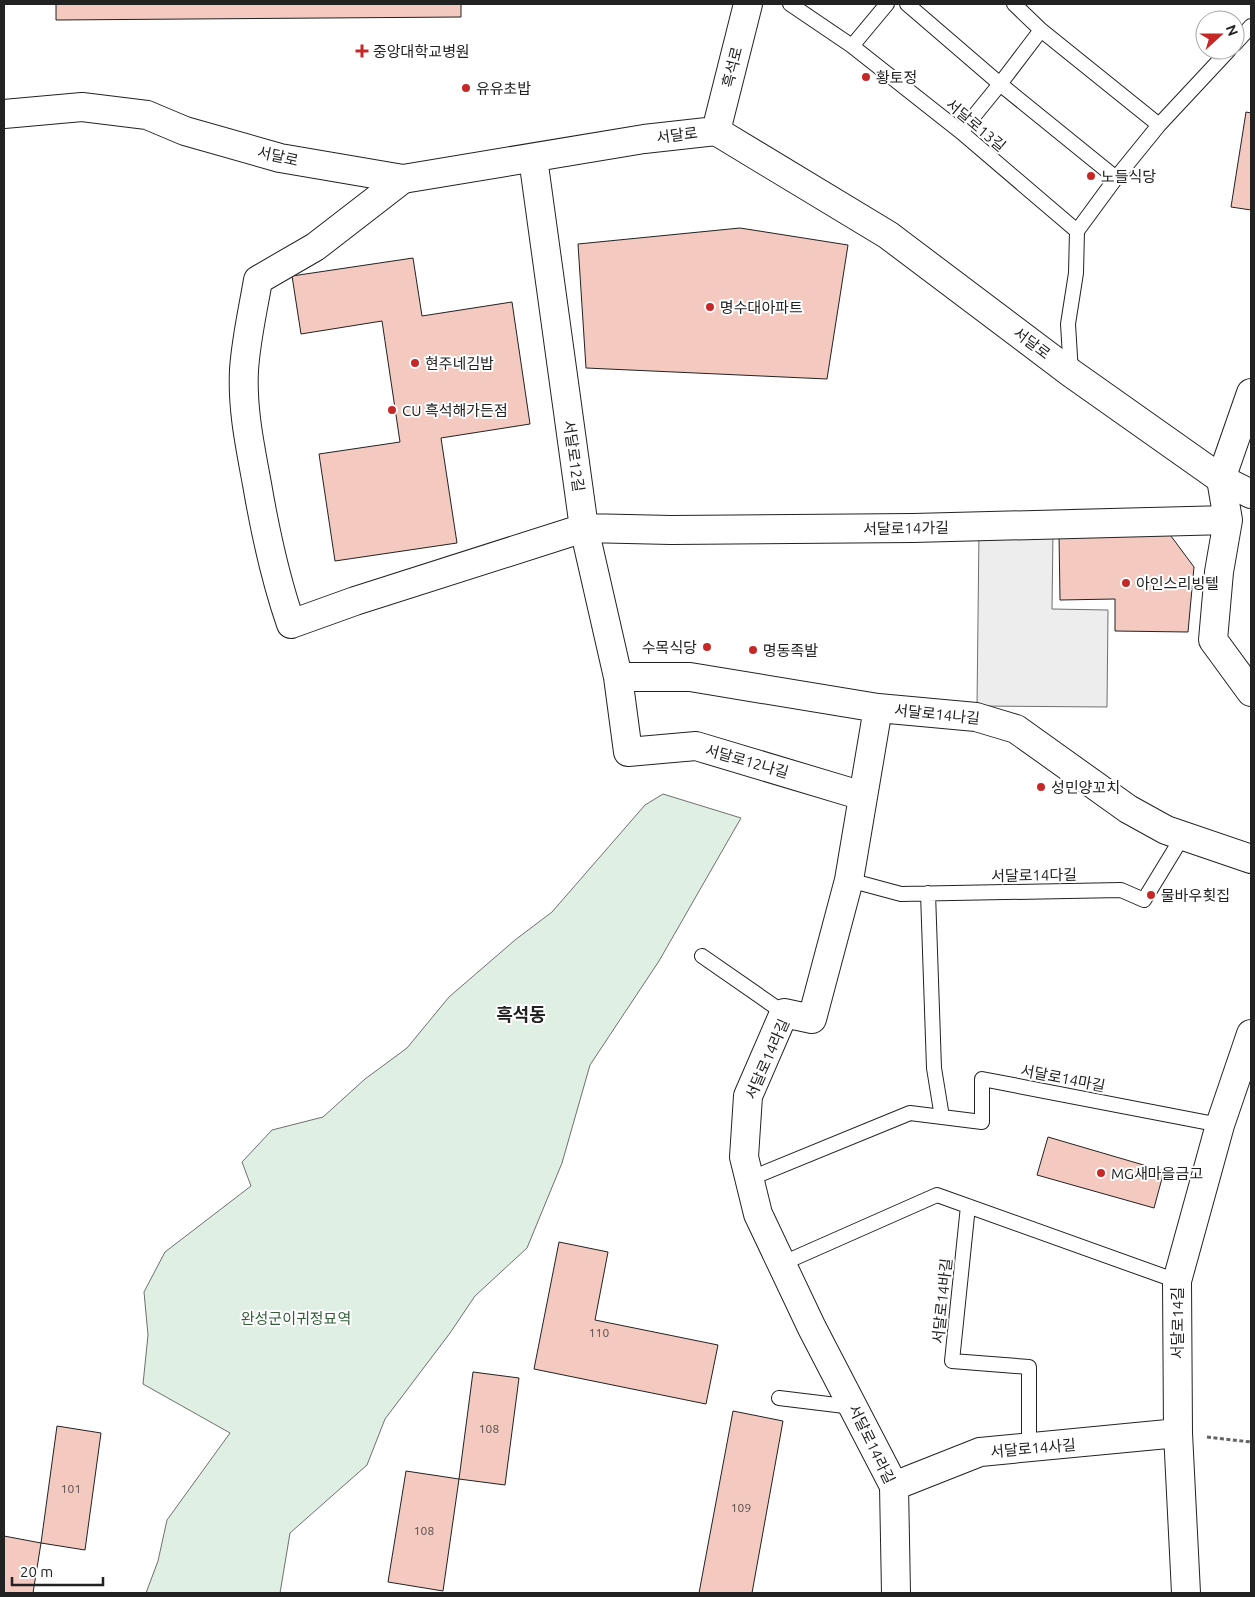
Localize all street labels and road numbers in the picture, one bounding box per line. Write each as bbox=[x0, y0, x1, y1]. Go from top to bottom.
street label: 흑석로 bbox=[719, 45, 745, 89]
street label: 서달로13길 bbox=[943, 95, 1009, 155]
street label: 서달로 bbox=[655, 124, 699, 146]
street label: 서달로 bbox=[256, 143, 300, 169]
street label: 서달로 bbox=[1010, 324, 1054, 362]
street label: 서달로12길 bbox=[561, 419, 587, 493]
street label: 서달로14가길 bbox=[863, 519, 949, 537]
street label: 서달로14나길 bbox=[893, 701, 981, 727]
street label: 서달로12나길 bbox=[703, 741, 791, 781]
street label: 서달로14다길 bbox=[991, 866, 1077, 884]
street label: 서달로14라길 bbox=[742, 1016, 792, 1102]
street label: 서달로14마길 bbox=[1019, 1061, 1107, 1095]
street label: 서달로14바길 bbox=[929, 1257, 955, 1345]
street label: 서달로14길 bbox=[1169, 1287, 1186, 1359]
street label: 서달로14라길 bbox=[846, 1402, 898, 1486]
street label: 서달로14사길 bbox=[989, 1436, 1077, 1460]

